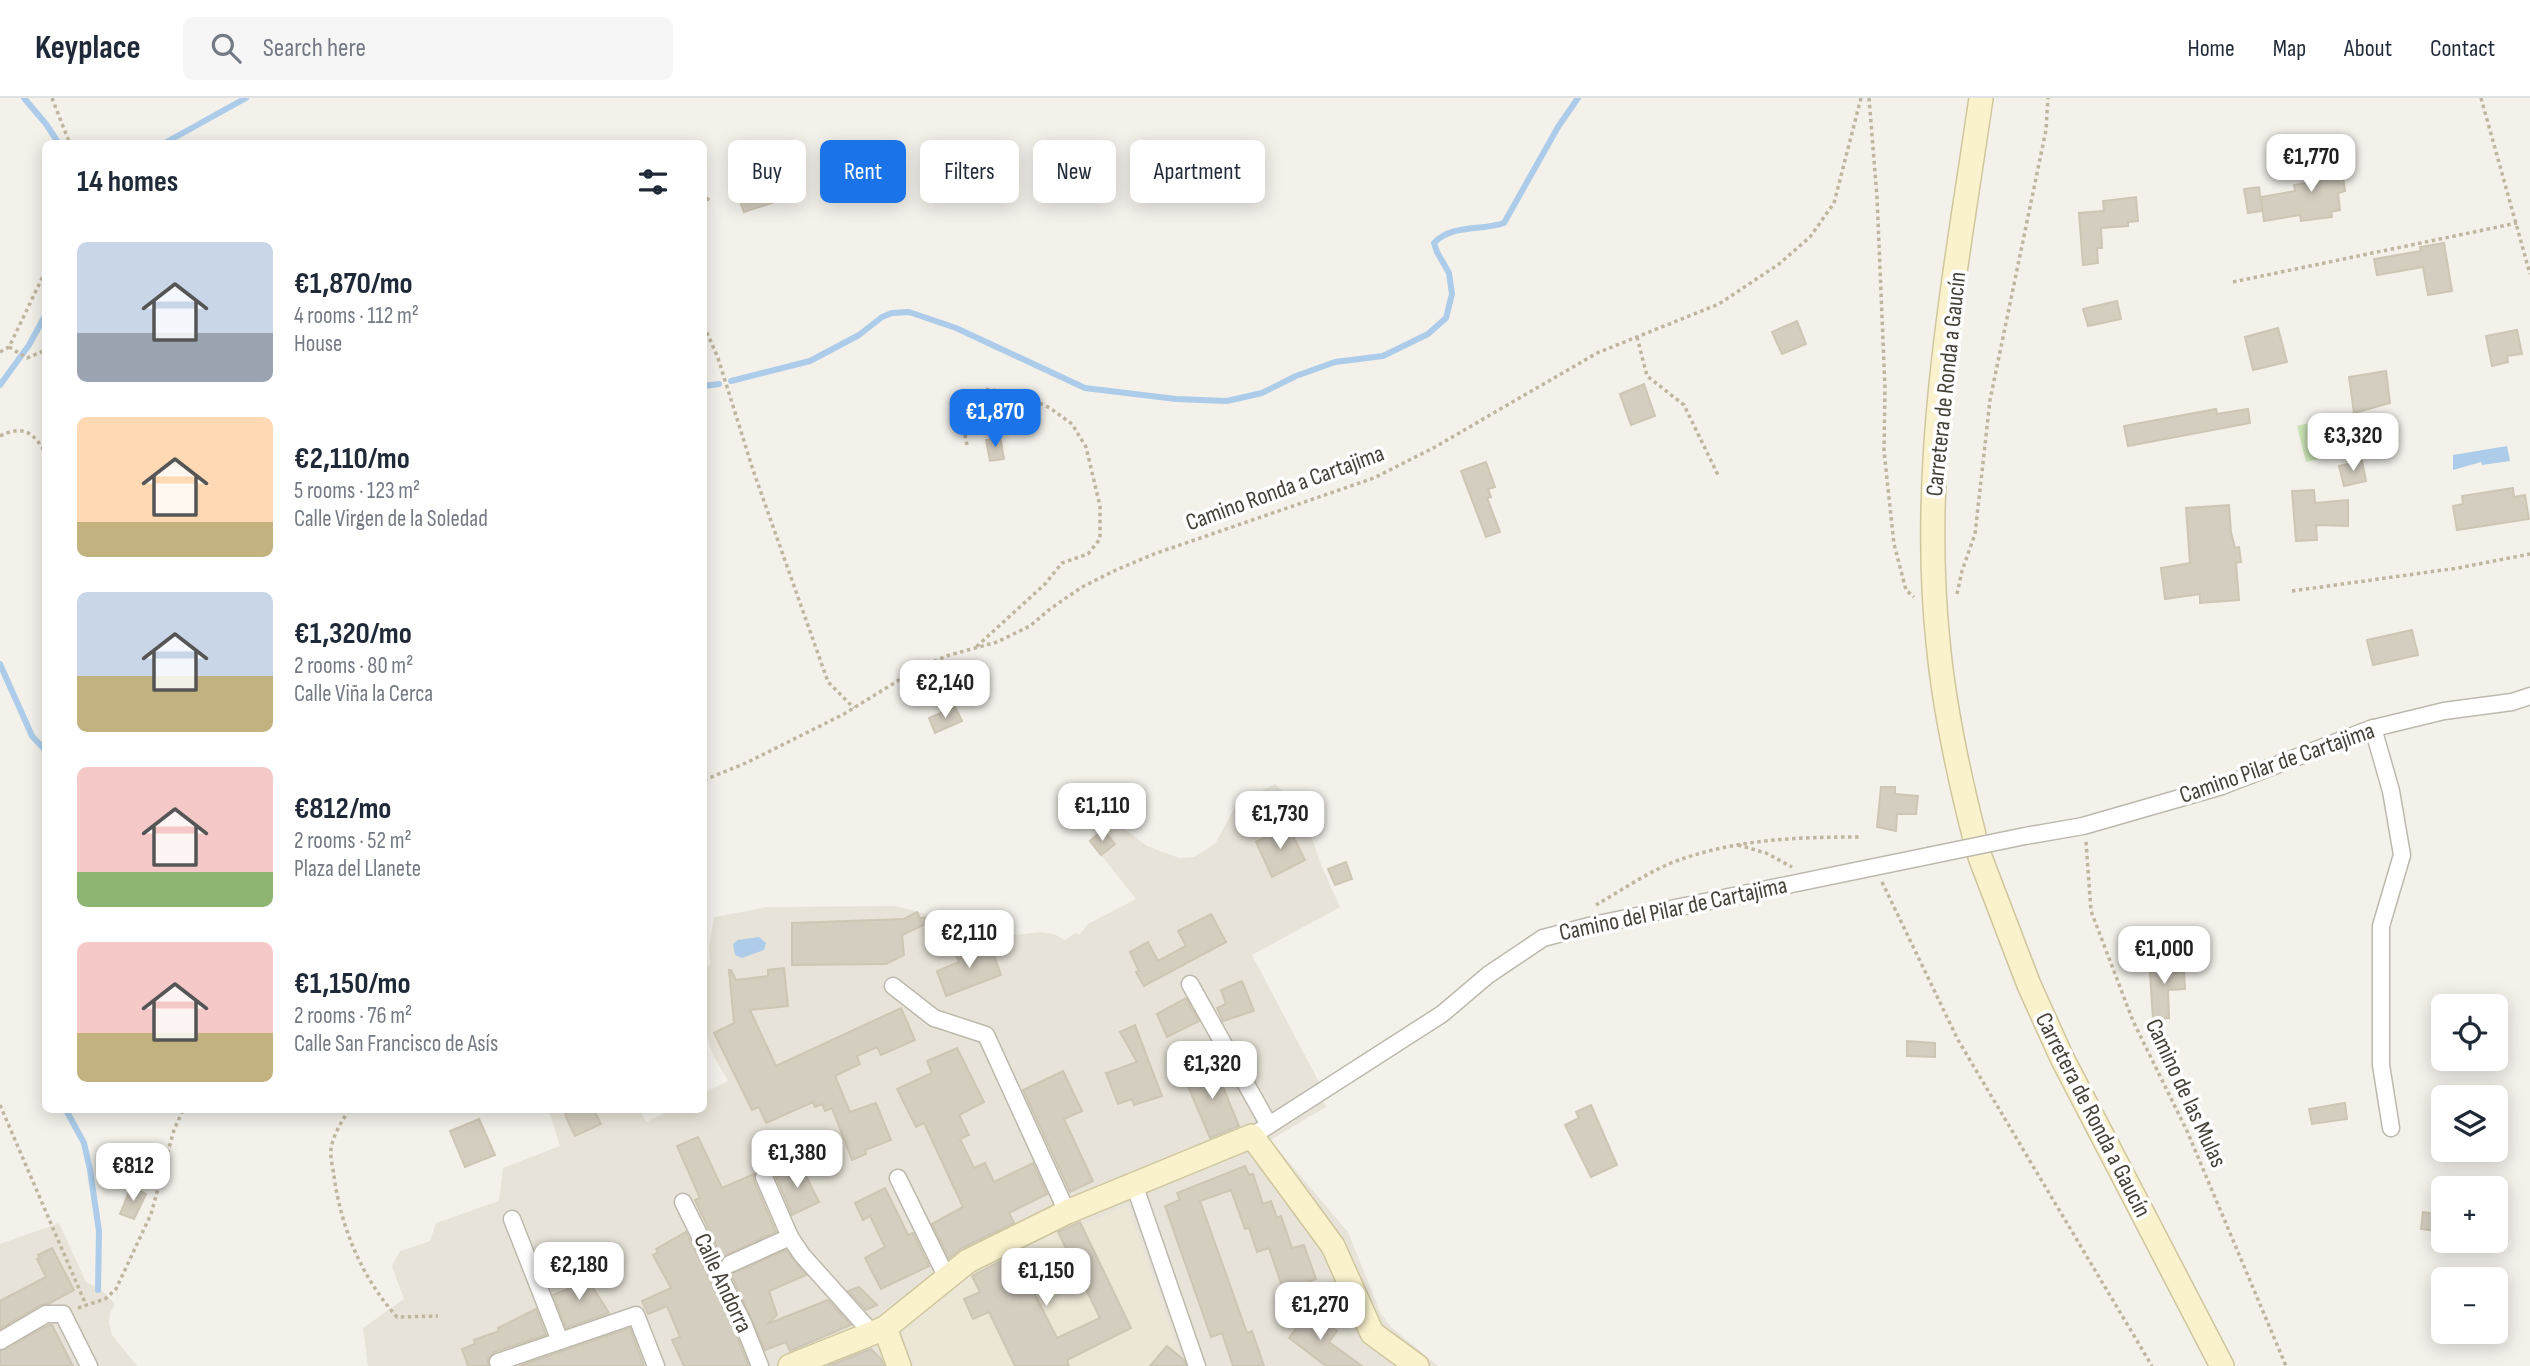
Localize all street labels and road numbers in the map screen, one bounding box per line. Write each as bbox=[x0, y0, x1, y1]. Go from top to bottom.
street label: Carretera de Ronda a Gaucín bbox=[1920, 270, 1972, 498]
street label: Camino Ronda a Cartajima bbox=[1182, 439, 1388, 537]
street label: Camino Pilar de Cartajima bbox=[2176, 716, 2378, 810]
street label: Camino del Pilar de Cartajima bbox=[1556, 871, 1790, 947]
street label: Carretera de Ronda a Gaucín bbox=[2029, 1008, 2157, 1222]
street label: Camino de las Mulas bbox=[2139, 1014, 2233, 1172]
street label: Calle Andorra bbox=[687, 1229, 759, 1337]

